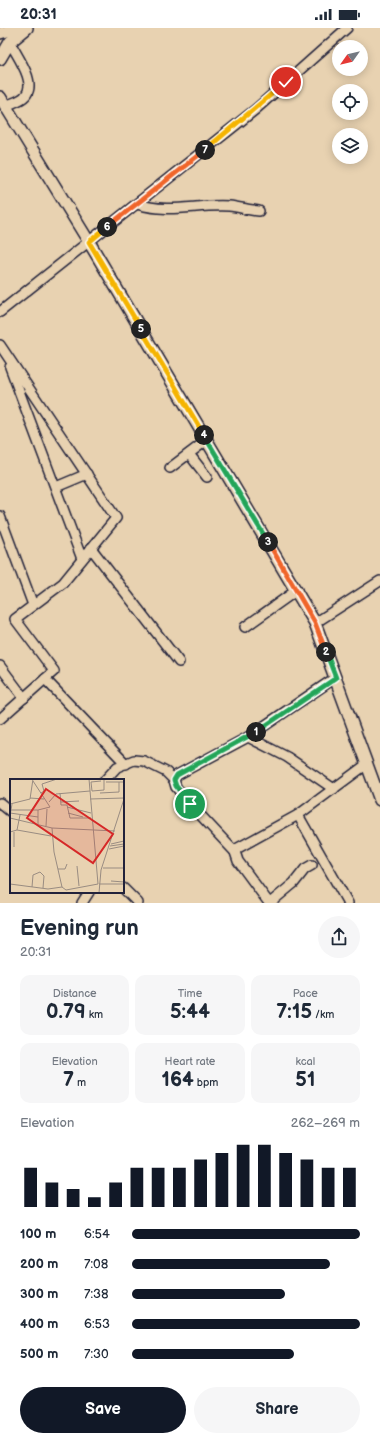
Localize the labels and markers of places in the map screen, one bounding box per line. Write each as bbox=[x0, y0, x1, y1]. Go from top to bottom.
pin bbox=[269, 65, 303, 99]
pin: 7 bbox=[195, 140, 215, 160]
pin: 6 bbox=[97, 217, 117, 237]
pin: 5 bbox=[131, 319, 151, 339]
pin: 4 bbox=[194, 425, 214, 445]
pin: 3 bbox=[258, 532, 278, 552]
pin: 2 bbox=[316, 642, 336, 662]
pin: 1 bbox=[246, 722, 266, 742]
pin bbox=[173, 787, 207, 821]

